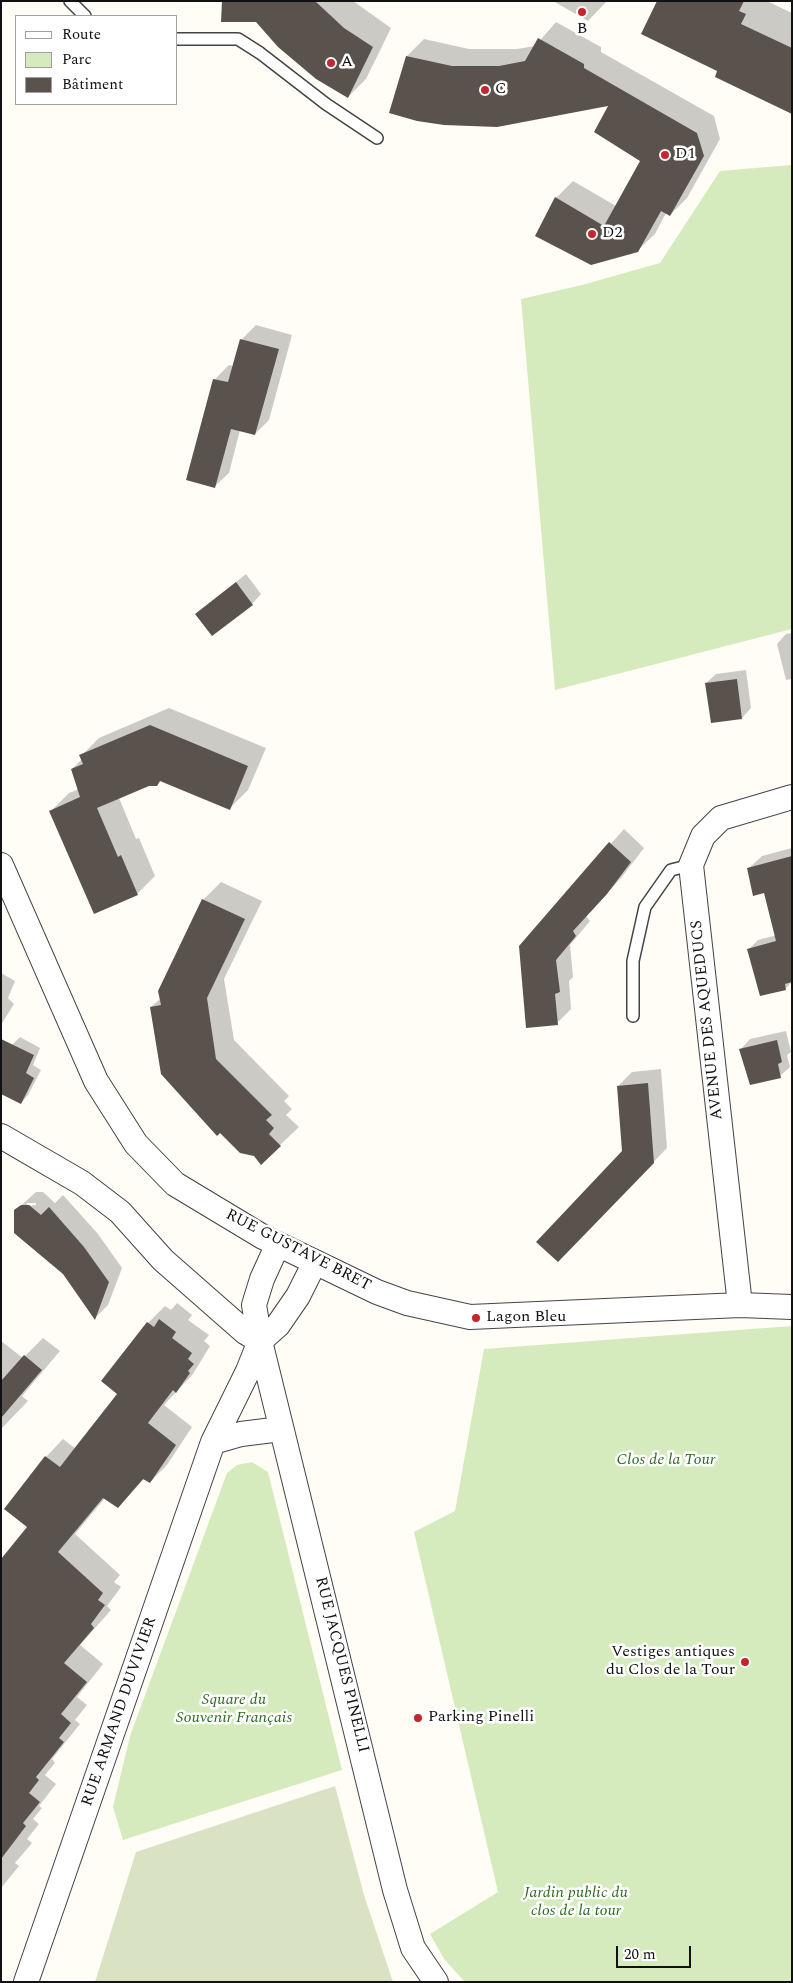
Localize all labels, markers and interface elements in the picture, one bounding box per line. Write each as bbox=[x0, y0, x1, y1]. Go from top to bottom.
marker: B bbox=[576, 6, 588, 18]
legend bbox=[15, 15, 178, 105]
place label: B bbox=[577, 20, 587, 40]
text: Route bbox=[62, 23, 101, 46]
text: Parc bbox=[62, 48, 92, 71]
place label: A bbox=[341, 53, 353, 73]
marker: A bbox=[325, 57, 337, 69]
text: Bâtiment bbox=[62, 73, 123, 96]
place label: C bbox=[495, 80, 507, 100]
marker: C bbox=[479, 84, 491, 96]
place label: D1 bbox=[675, 145, 695, 165]
marker: D1 bbox=[659, 149, 671, 161]
place label: D2 bbox=[602, 224, 622, 244]
marker: D2 bbox=[586, 228, 598, 240]
street label: AVENUE DES AQUEDUCS bbox=[688, 919, 728, 1121]
street label: RUE GUSTAVE BRET bbox=[222, 1206, 374, 1296]
place label: Lagon Bleu bbox=[486, 1308, 566, 1328]
marker: Lagon Bleu bbox=[470, 1312, 482, 1324]
park label: Clos de la Tour bbox=[617, 1451, 715, 1471]
street label: RUE JACQUES PINELLI bbox=[310, 1575, 372, 1755]
street label: RUE ARMAND DUVIVIER bbox=[79, 1615, 161, 1809]
place label: Vestiges antiques du Clos de la Tour bbox=[606, 1643, 735, 1681]
marker: Vestiges antiques du Clos de la Tour bbox=[739, 1656, 751, 1668]
park label: Square du Souvenir Français bbox=[176, 1691, 292, 1729]
place label: Parking Pinelli bbox=[428, 1708, 534, 1728]
marker: Parking Pinelli bbox=[412, 1712, 424, 1724]
park label: Jardin public du clos de la tour bbox=[524, 1884, 628, 1922]
scale bar bbox=[618, 1936, 693, 1968]
text: 20 m bbox=[624, 1943, 656, 1966]

